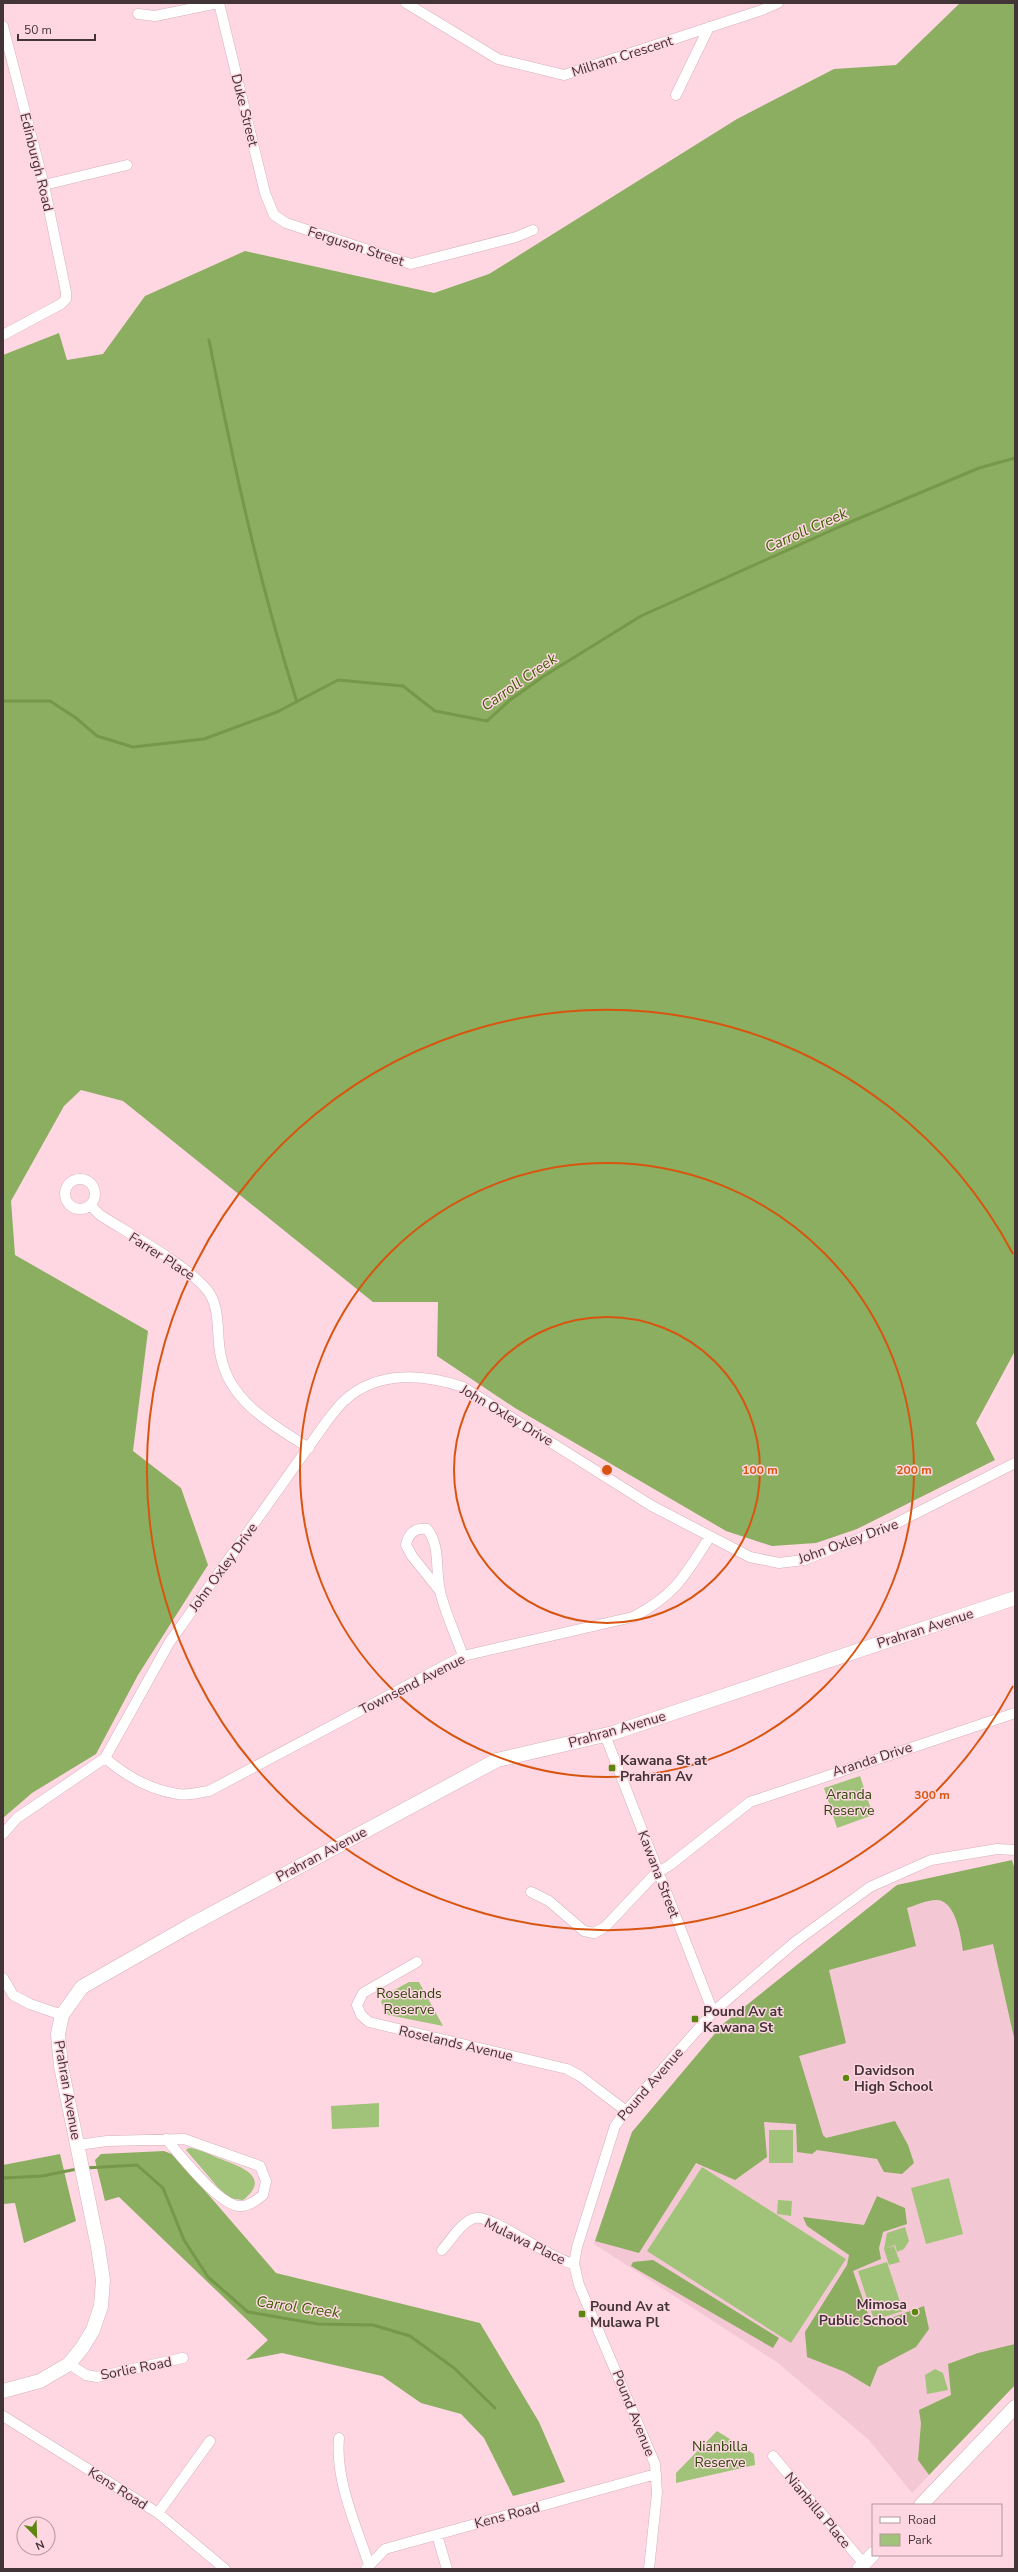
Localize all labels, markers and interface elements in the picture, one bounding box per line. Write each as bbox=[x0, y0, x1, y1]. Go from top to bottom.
scale bar bbox=[18, 16, 95, 42]
text: 50 m bbox=[24, 22, 52, 38]
street label: Milham Crescent bbox=[569, 31, 675, 82]
street label: Duke Street bbox=[226, 72, 263, 149]
street label: Edinburgh Road bbox=[15, 111, 58, 213]
street label: Ferguson Street bbox=[305, 222, 406, 271]
water label: Carroll Creek bbox=[762, 503, 851, 557]
water label: Carroll Creek bbox=[477, 648, 561, 716]
street label: Farrer Place bbox=[125, 1228, 198, 1285]
street label: John Oxley Drive bbox=[456, 1380, 557, 1451]
text: 100 m bbox=[742, 1462, 778, 1478]
text: 200 m bbox=[896, 1462, 932, 1478]
centre of rings bbox=[600, 1463, 614, 1477]
street label: John Oxley Drive bbox=[794, 1515, 901, 1569]
street label: John Oxley Drive bbox=[184, 1519, 262, 1616]
street label: Prahran Avenue bbox=[874, 1604, 976, 1653]
street label: Townsend Avenue bbox=[356, 1650, 468, 1719]
street label: Prahran Avenue bbox=[566, 1706, 668, 1752]
street label: Aranda Drive bbox=[830, 1738, 915, 1781]
place label: Kawana St at Prahran Av bbox=[620, 1751, 708, 1786]
marker: Kawana St at Prahran Av bbox=[607, 1763, 617, 1773]
park label: Aranda Reserve bbox=[824, 1785, 874, 1820]
text: 300 m bbox=[914, 1787, 950, 1803]
street label: Prahran Avenue bbox=[272, 1822, 370, 1886]
street label: Kawana Street bbox=[633, 1828, 684, 1921]
park label: Roselands Reserve bbox=[376, 1984, 442, 2019]
place label: Pound Av at Kawana St bbox=[703, 2002, 783, 2037]
marker: Pound Av at Kawana St bbox=[690, 2014, 700, 2024]
street label: Roselands Avenue bbox=[397, 2021, 515, 2066]
street label: Prahran Avenue bbox=[49, 2039, 86, 2141]
street label: Pound Avenue bbox=[613, 2044, 688, 2125]
place label: Davidson High School bbox=[854, 2061, 934, 2096]
marker: Davidson High School bbox=[841, 2073, 851, 2083]
street label: Mulawa Place bbox=[481, 2214, 569, 2269]
water label: Carrol Creek bbox=[255, 2291, 341, 2323]
place label: Mimosa Public School bbox=[819, 2295, 908, 2330]
place label: Pound Av at Mulawa Pl bbox=[590, 2297, 670, 2332]
marker: Mimosa Public School bbox=[910, 2307, 920, 2317]
marker: Pound Av at Mulawa Pl bbox=[577, 2309, 587, 2319]
street label: Sorlie Road bbox=[99, 2352, 173, 2385]
street label: Pound Avenue bbox=[608, 2367, 659, 2459]
park label: Nianbilla Reserve bbox=[692, 2437, 748, 2472]
street label: Kens Road bbox=[84, 2463, 151, 2514]
street label: Nianbilla Place bbox=[780, 2468, 855, 2552]
street label: Kens Road bbox=[472, 2498, 542, 2533]
legend bbox=[872, 2504, 1002, 2556]
text: Road bbox=[908, 2512, 936, 2528]
north arrow bbox=[16, 2516, 56, 2556]
text: Park bbox=[908, 2532, 933, 2548]
text: N bbox=[33, 2536, 46, 2553]

